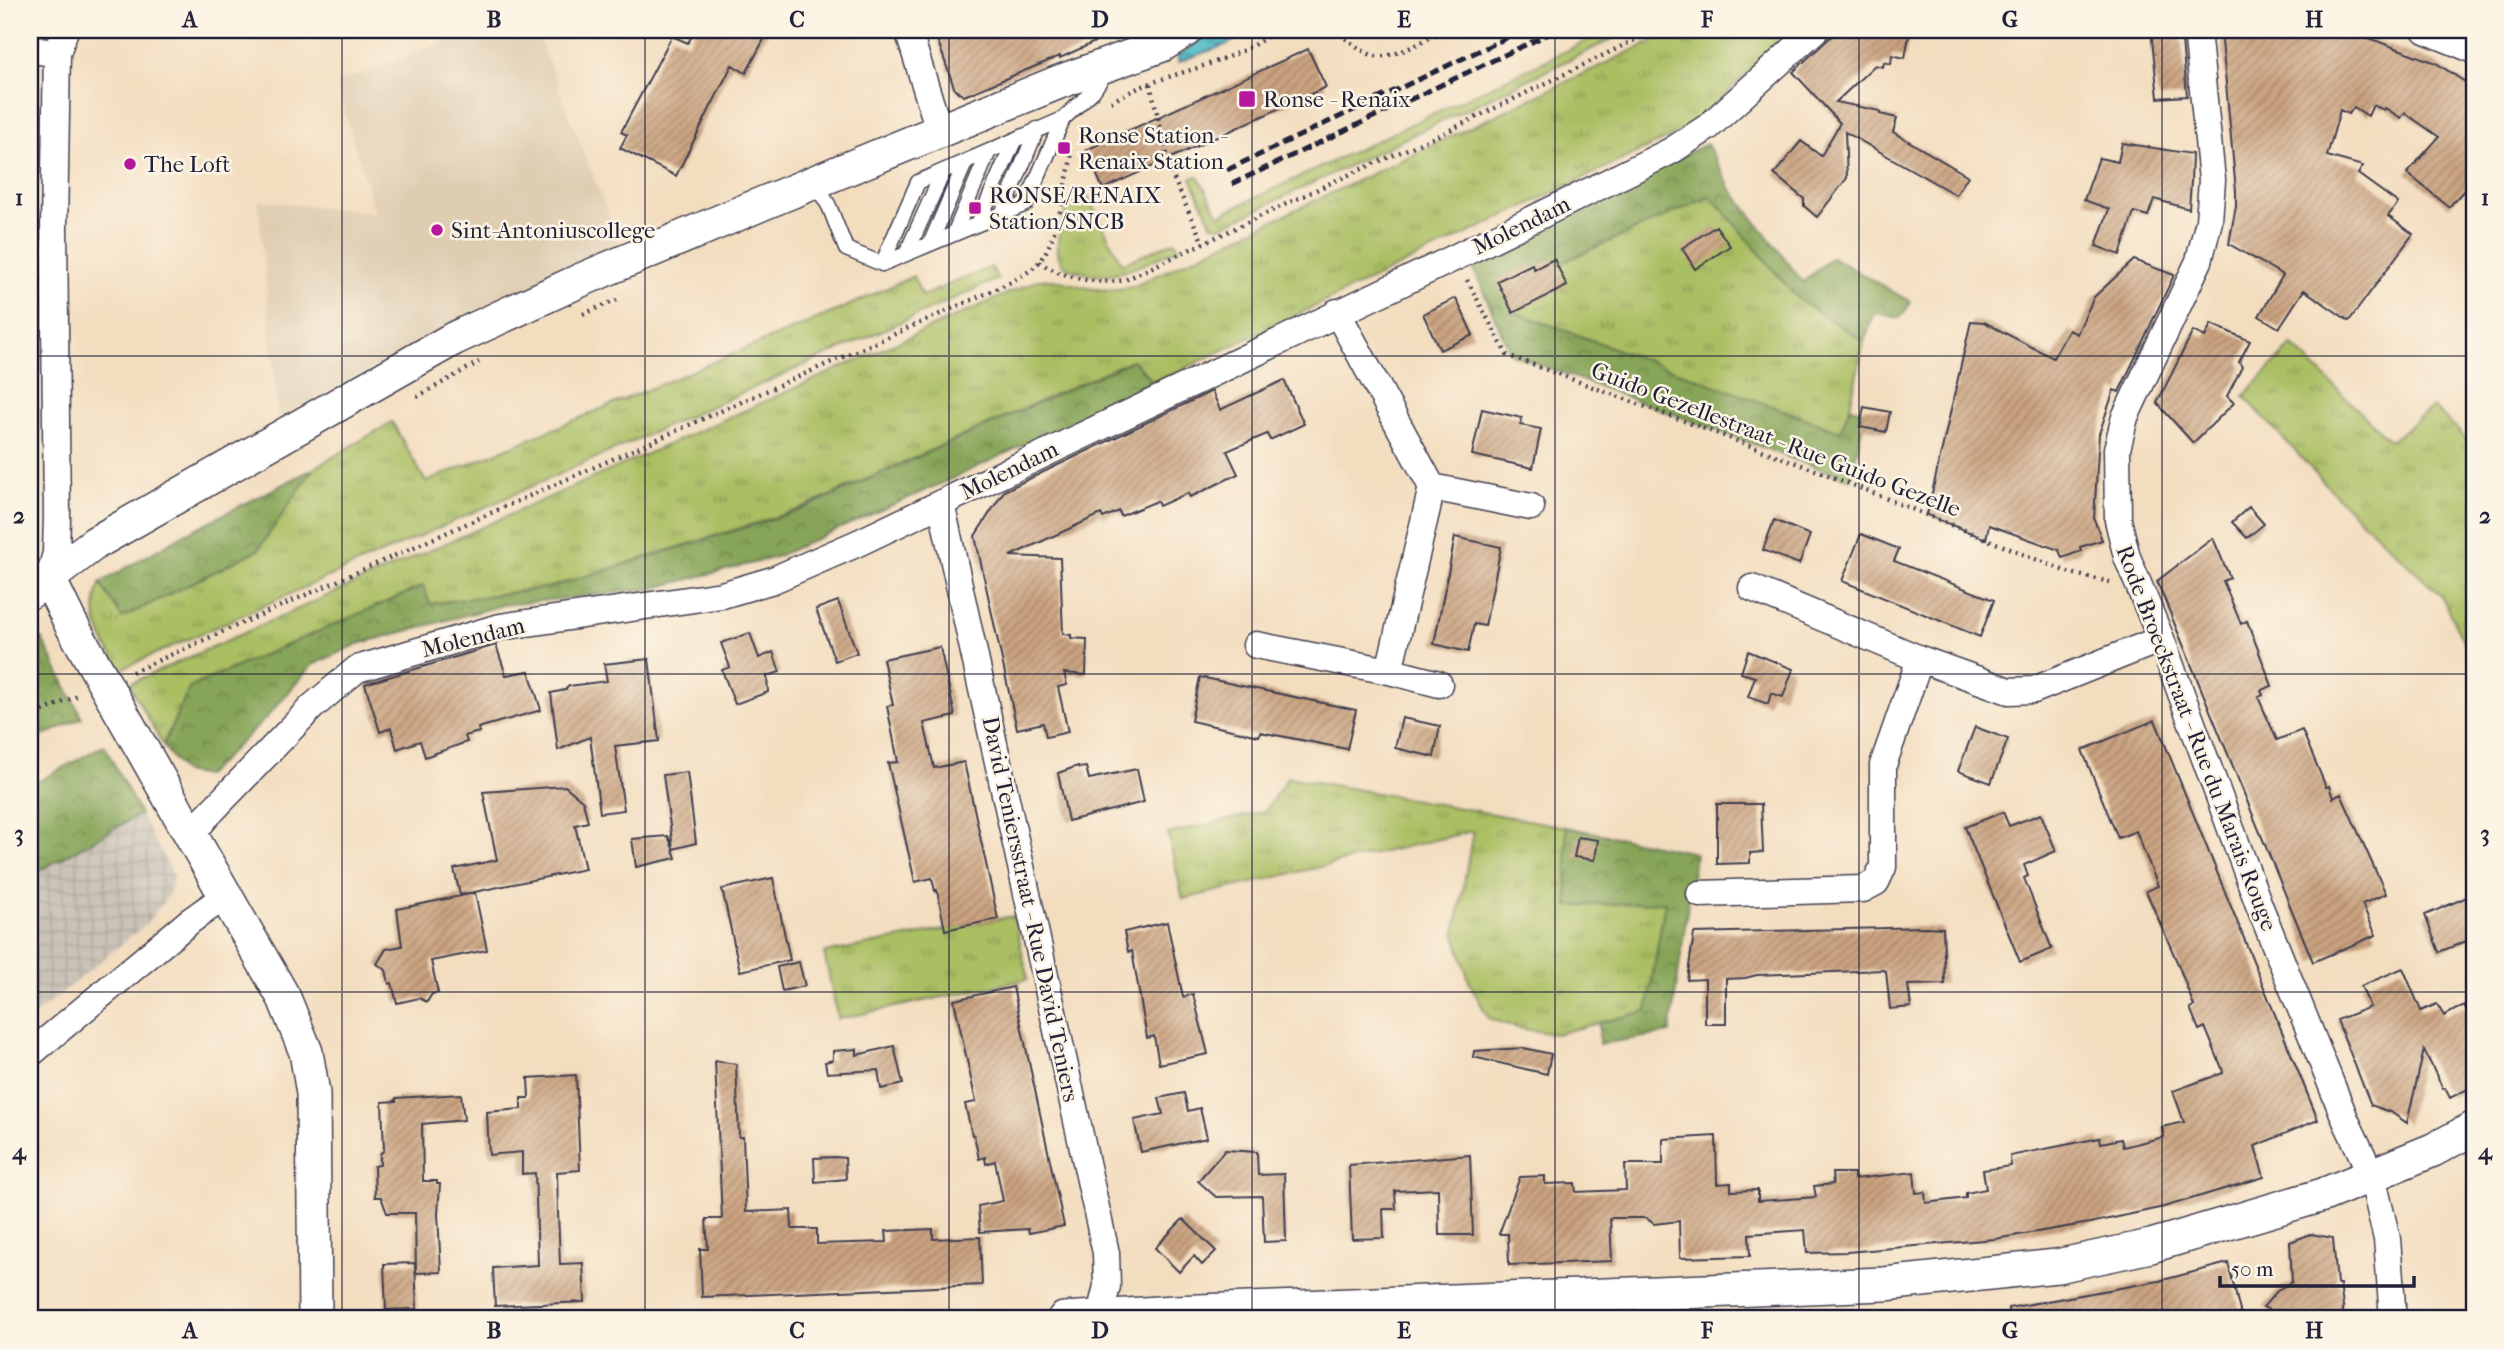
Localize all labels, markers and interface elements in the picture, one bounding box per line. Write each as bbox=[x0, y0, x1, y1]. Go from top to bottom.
text: A bbox=[181, 6, 199, 33]
text: B bbox=[487, 6, 502, 33]
text: C bbox=[789, 6, 805, 33]
text: D bbox=[1091, 6, 1109, 33]
text: E bbox=[1397, 6, 1411, 33]
text: F bbox=[1700, 6, 1714, 33]
text: G bbox=[2002, 6, 2018, 33]
text: H bbox=[2305, 6, 2323, 33]
place label: Ronse - Renaix bbox=[1263, 86, 1410, 113]
marker: Ronse - Renaix bbox=[1237, 89, 1257, 109]
place label: Ronse Station - Renaix Station bbox=[1078, 122, 1228, 175]
marker: Ronse Station - Renaix Station bbox=[1056, 140, 1072, 156]
place label: The Loft bbox=[144, 151, 230, 178]
marker: The Loft bbox=[122, 156, 138, 172]
place label: RONSE/RENAIX Station/SNCB bbox=[989, 182, 1161, 235]
text: 1 bbox=[15, 184, 23, 211]
text: 1 bbox=[2481, 184, 2489, 211]
street label: Molendam bbox=[1468, 190, 1574, 261]
marker: RONSE/RENAIX Station/SNCB bbox=[967, 200, 983, 216]
place label: Sint-Antoniuscollege bbox=[451, 217, 655, 244]
marker: Sint-Antoniuscollege bbox=[429, 222, 445, 238]
street label: Guido Gezellestraat - Rue Guido Gezelle bbox=[1587, 356, 1964, 523]
street label: Molendam bbox=[956, 435, 1062, 506]
text: 2 bbox=[13, 502, 25, 529]
text: 2 bbox=[2479, 502, 2491, 529]
street label: Rode Broeckstraat - Rue du Marais Rouge bbox=[2110, 542, 2283, 935]
street label: Molendam bbox=[419, 612, 527, 663]
street label: David Teniersstraat - Rue David Teniers bbox=[976, 714, 1085, 1104]
text: 3 bbox=[14, 820, 24, 847]
text: 3 bbox=[2480, 820, 2490, 847]
text: 4 bbox=[11, 1138, 27, 1165]
text: 4 bbox=[2477, 1138, 2493, 1165]
scale bar bbox=[2220, 1244, 2415, 1288]
text: 50 m bbox=[2231, 1257, 2274, 1281]
text: A bbox=[181, 1317, 199, 1344]
text: B bbox=[487, 1317, 502, 1344]
text: C bbox=[789, 1317, 805, 1344]
text: D bbox=[1091, 1317, 1109, 1344]
text: E bbox=[1397, 1317, 1411, 1344]
text: F bbox=[1700, 1317, 1714, 1344]
text: G bbox=[2002, 1317, 2018, 1344]
text: H bbox=[2305, 1317, 2323, 1344]

